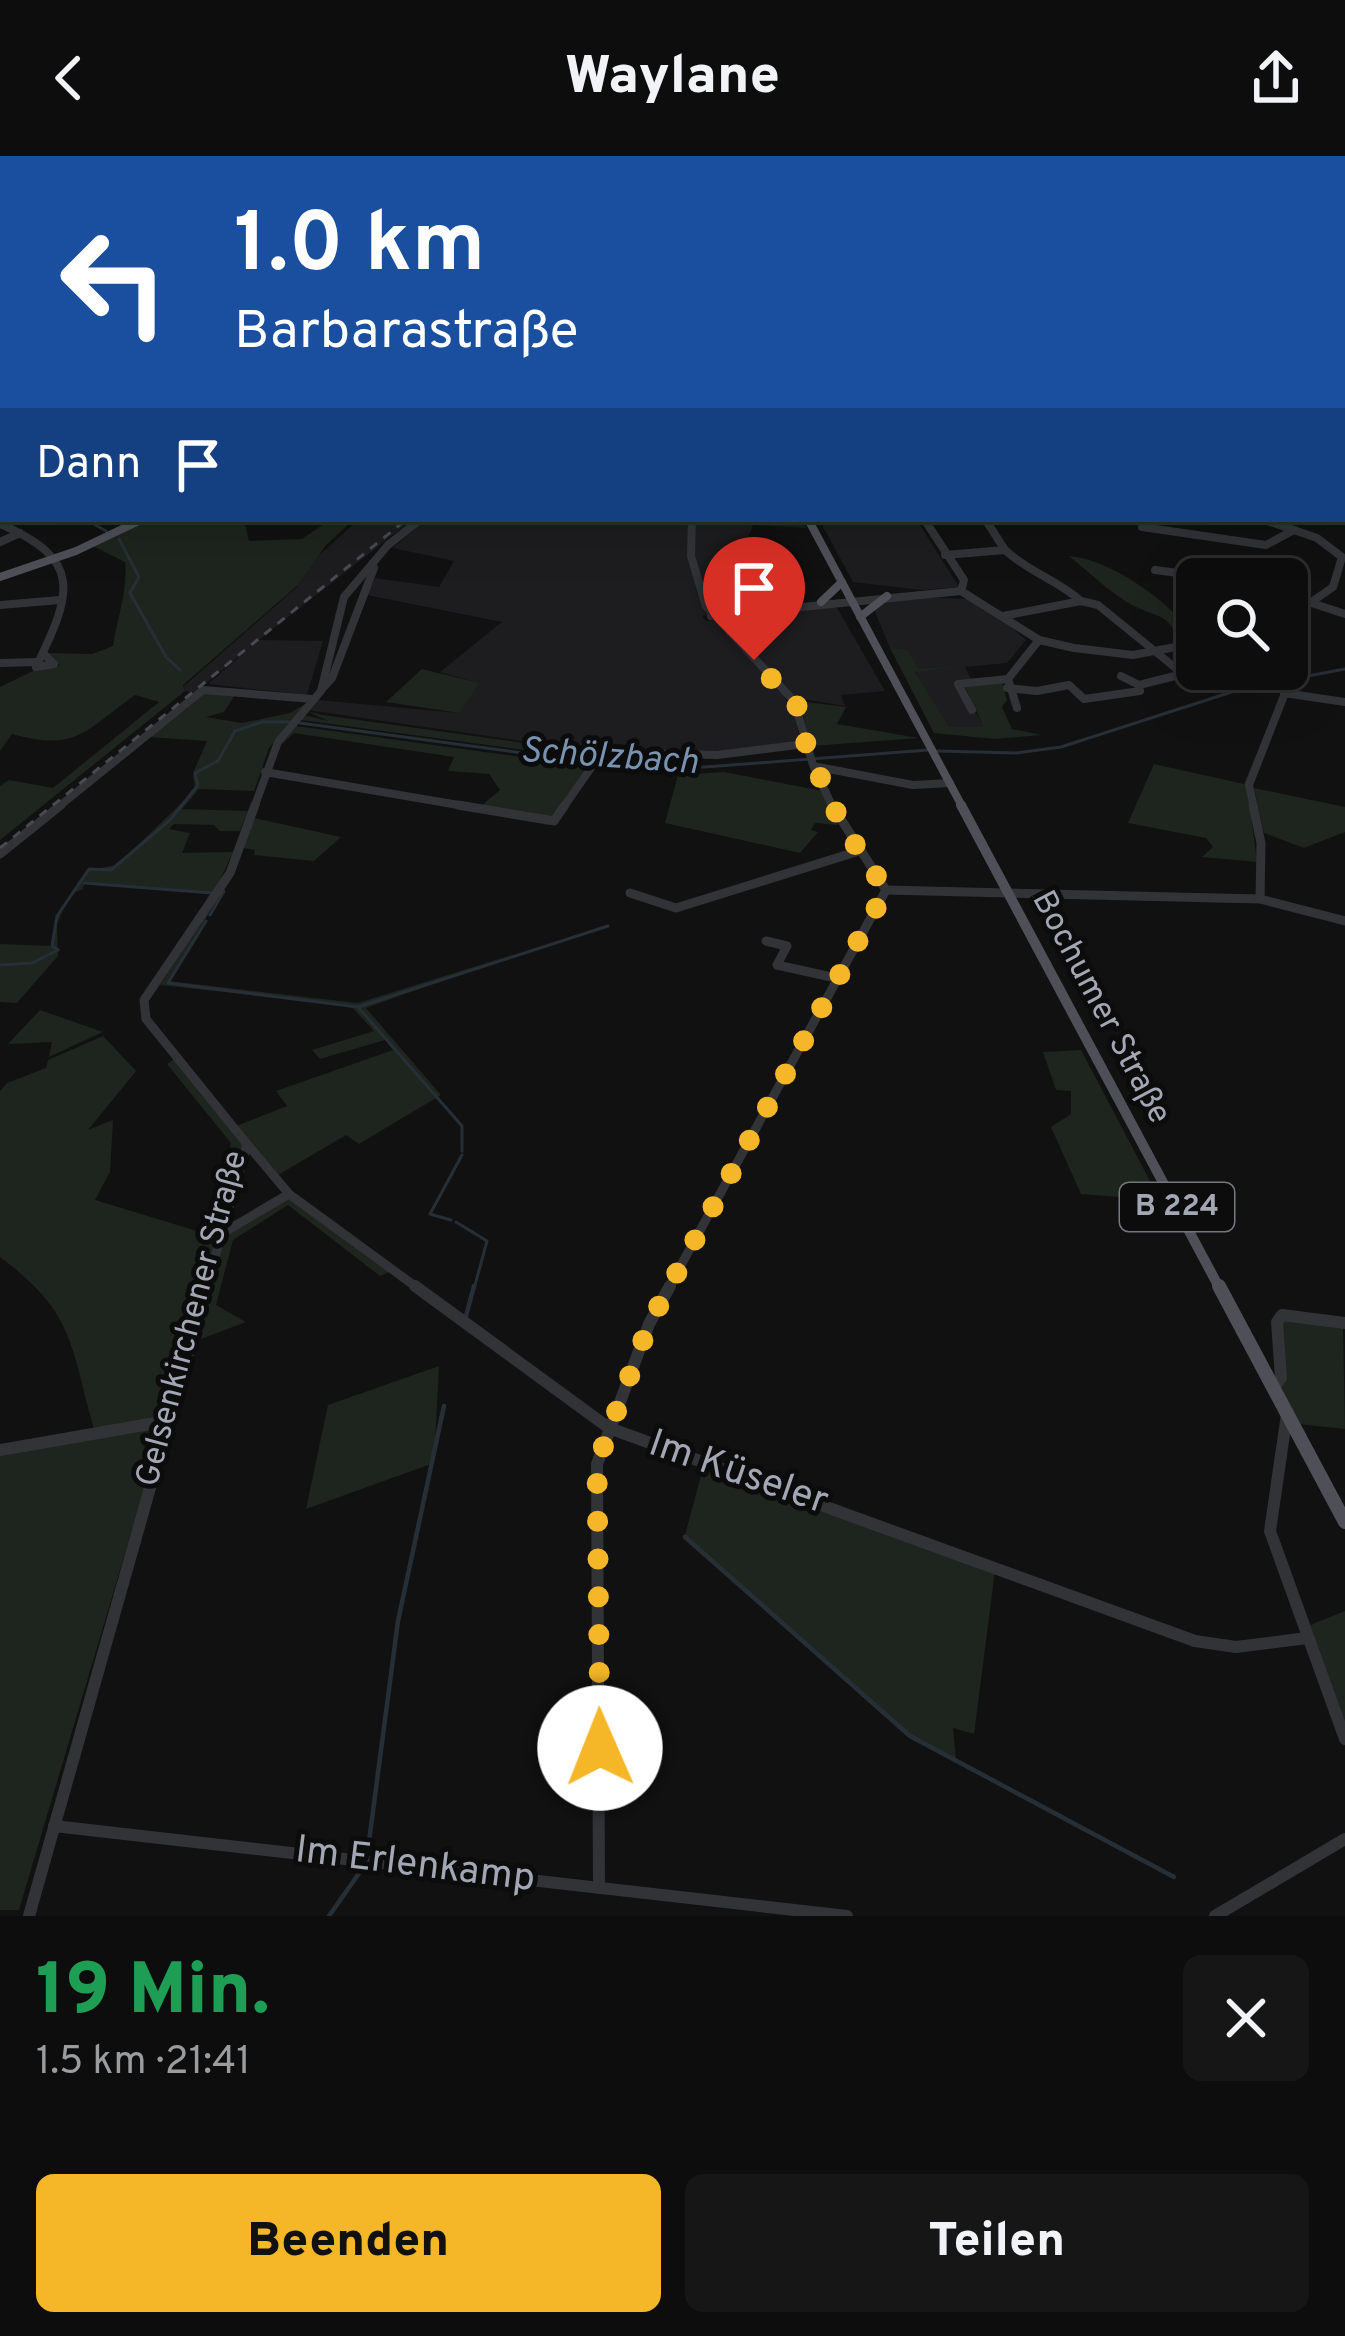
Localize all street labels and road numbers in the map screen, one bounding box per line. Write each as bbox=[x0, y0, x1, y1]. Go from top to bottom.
street label: Bochumer Straße bbox=[1021, 884, 1179, 1132]
street label: Gelsenkirchener Straße bbox=[128, 1146, 258, 1492]
road number: B 224 bbox=[1120, 1183, 1234, 1231]
street label: Im Küseler bbox=[642, 1421, 834, 1527]
street label: Im Erlenkamp bbox=[292, 1827, 538, 1905]

